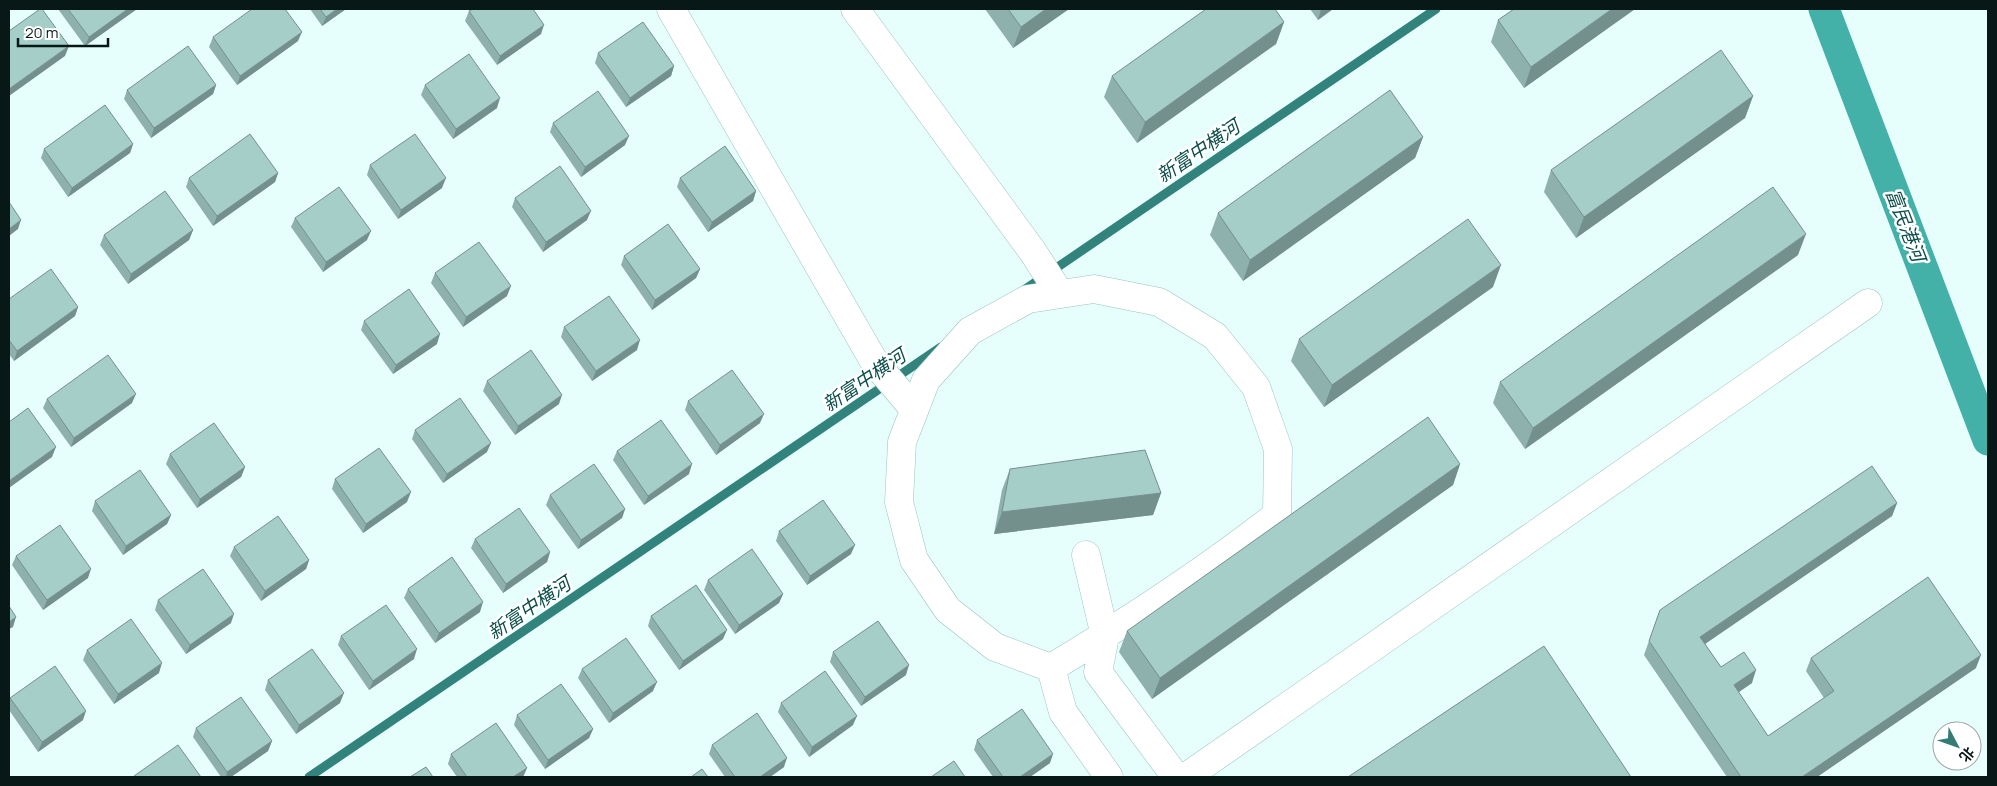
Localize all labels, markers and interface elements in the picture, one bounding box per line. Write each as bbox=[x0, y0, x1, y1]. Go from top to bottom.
scale bar bbox=[18, 15, 108, 47]
text: 20 m bbox=[25, 22, 58, 43]
water label: 新富中横河 bbox=[1151, 111, 1248, 188]
water label: 富民港河 bbox=[1880, 185, 1933, 269]
water label: 新富中横河 bbox=[817, 340, 914, 417]
water label: 新富中横河 bbox=[482, 568, 579, 645]
north arrow bbox=[1932, 721, 1982, 771]
text: 北 bbox=[1955, 743, 1979, 766]

